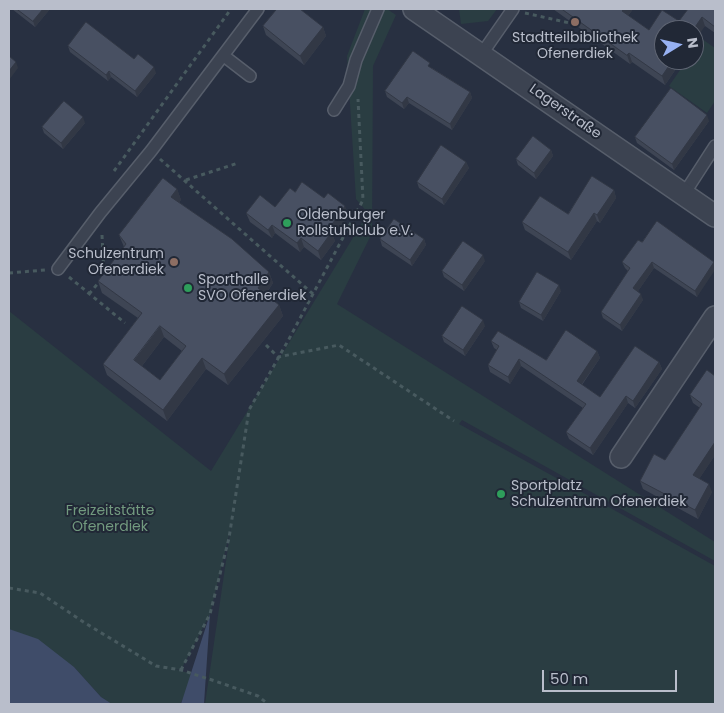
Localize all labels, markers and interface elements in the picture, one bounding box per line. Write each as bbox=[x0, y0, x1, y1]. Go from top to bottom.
marker: Stadtteilbibliothek Ofenerdiek bbox=[569, 16, 581, 28]
north arrow bbox=[654, 20, 704, 70]
place label: Stadtteilbibliothek Ofenerdiek bbox=[512, 30, 638, 62]
text: N bbox=[682, 36, 704, 50]
street label: Lagerstraße bbox=[526, 81, 604, 143]
place label: Oldenburger Rollstuhlclub e.V. bbox=[297, 207, 413, 240]
marker: Oldenburger Rollstuhlclub e.V. bbox=[281, 217, 293, 229]
place label: Schulzentrum Ofenerdiek bbox=[68, 246, 164, 278]
marker: Schulzentrum Ofenerdiek bbox=[168, 256, 180, 268]
place label: Sporthalle SVO Ofenerdiek bbox=[198, 272, 306, 304]
marker: Sporthalle SVO Ofenerdiek bbox=[182, 282, 194, 294]
place label: Sportplatz Schulzentrum Ofenerdiek bbox=[511, 478, 686, 511]
marker: Sportplatz Schulzentrum Ofenerdiek bbox=[495, 488, 507, 500]
park label: Freizeitstätte Ofenerdiek bbox=[66, 503, 154, 536]
scale bar bbox=[544, 660, 679, 692]
text: 50 m bbox=[550, 668, 588, 689]

